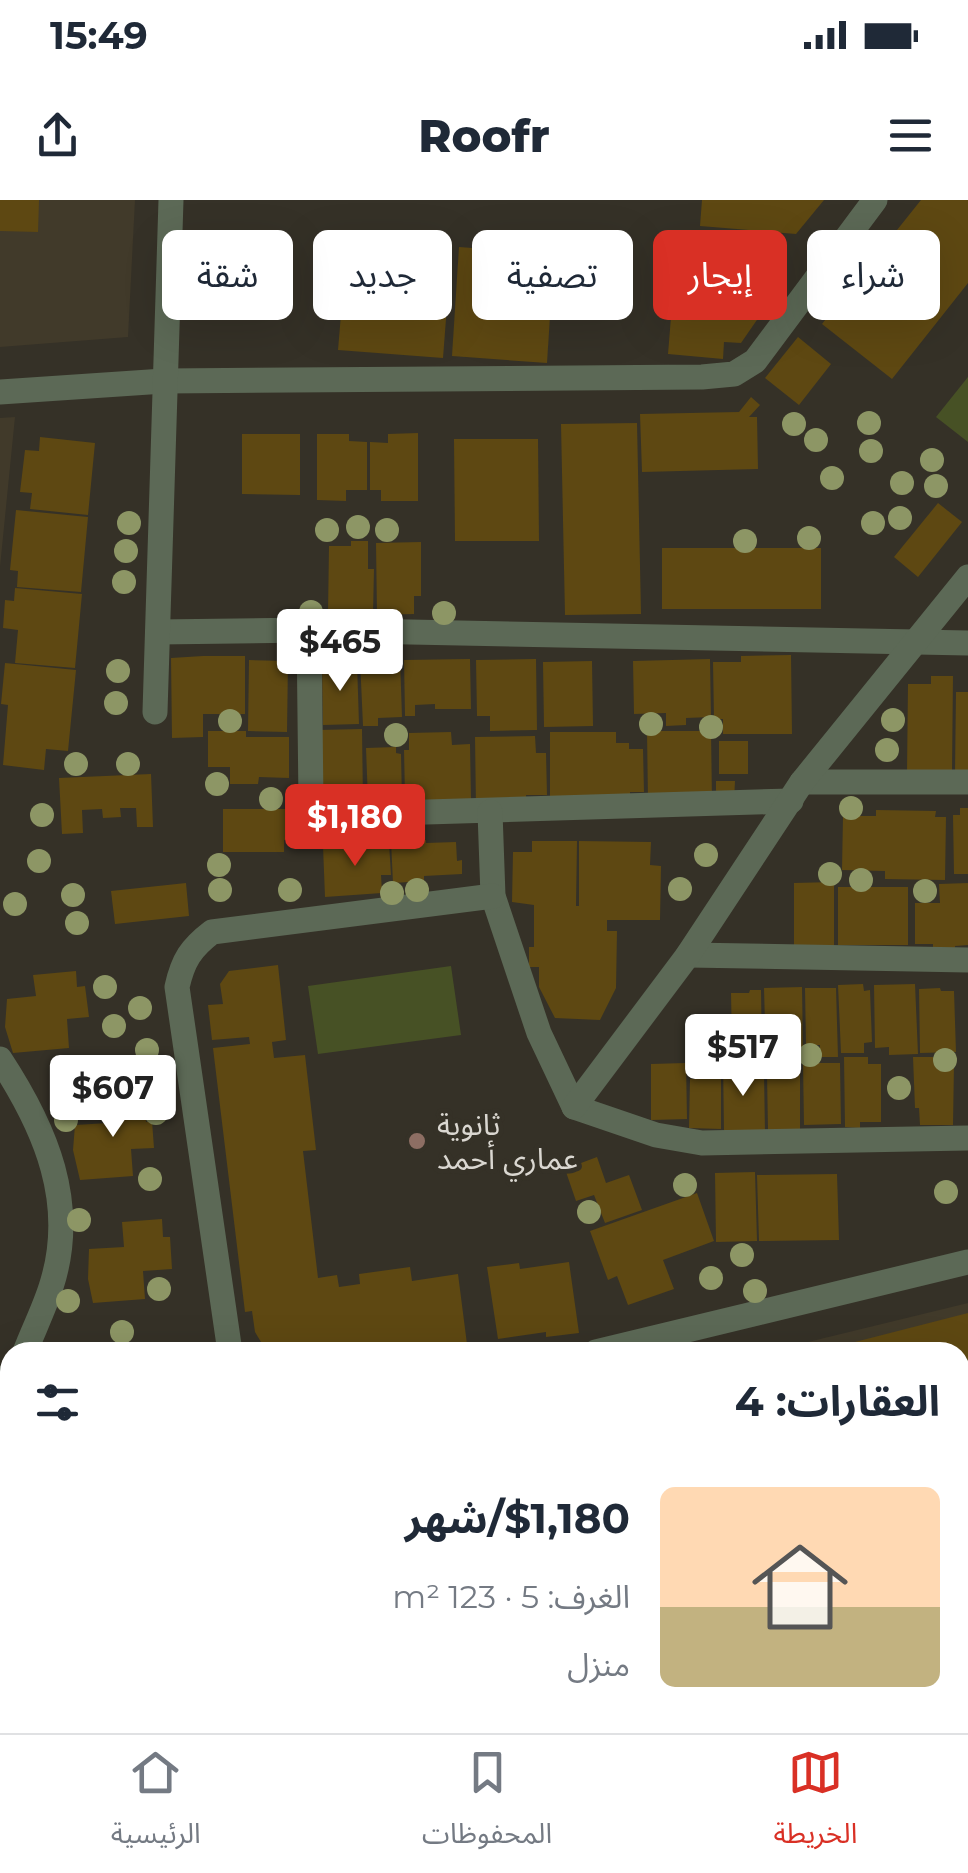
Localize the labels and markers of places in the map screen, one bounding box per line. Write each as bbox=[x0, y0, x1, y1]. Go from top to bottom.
pin: $465 bbox=[281, 609, 399, 694]
pin: $1,180 bbox=[274, 784, 436, 869]
pin: $517 bbox=[684, 1014, 802, 1099]
pin: $607 bbox=[54, 1055, 172, 1140]
place label: ثانوية عماري أحمد bbox=[437, 1106, 578, 1181]
marker: ثانوية عماري أحمد bbox=[406, 1130, 428, 1152]

